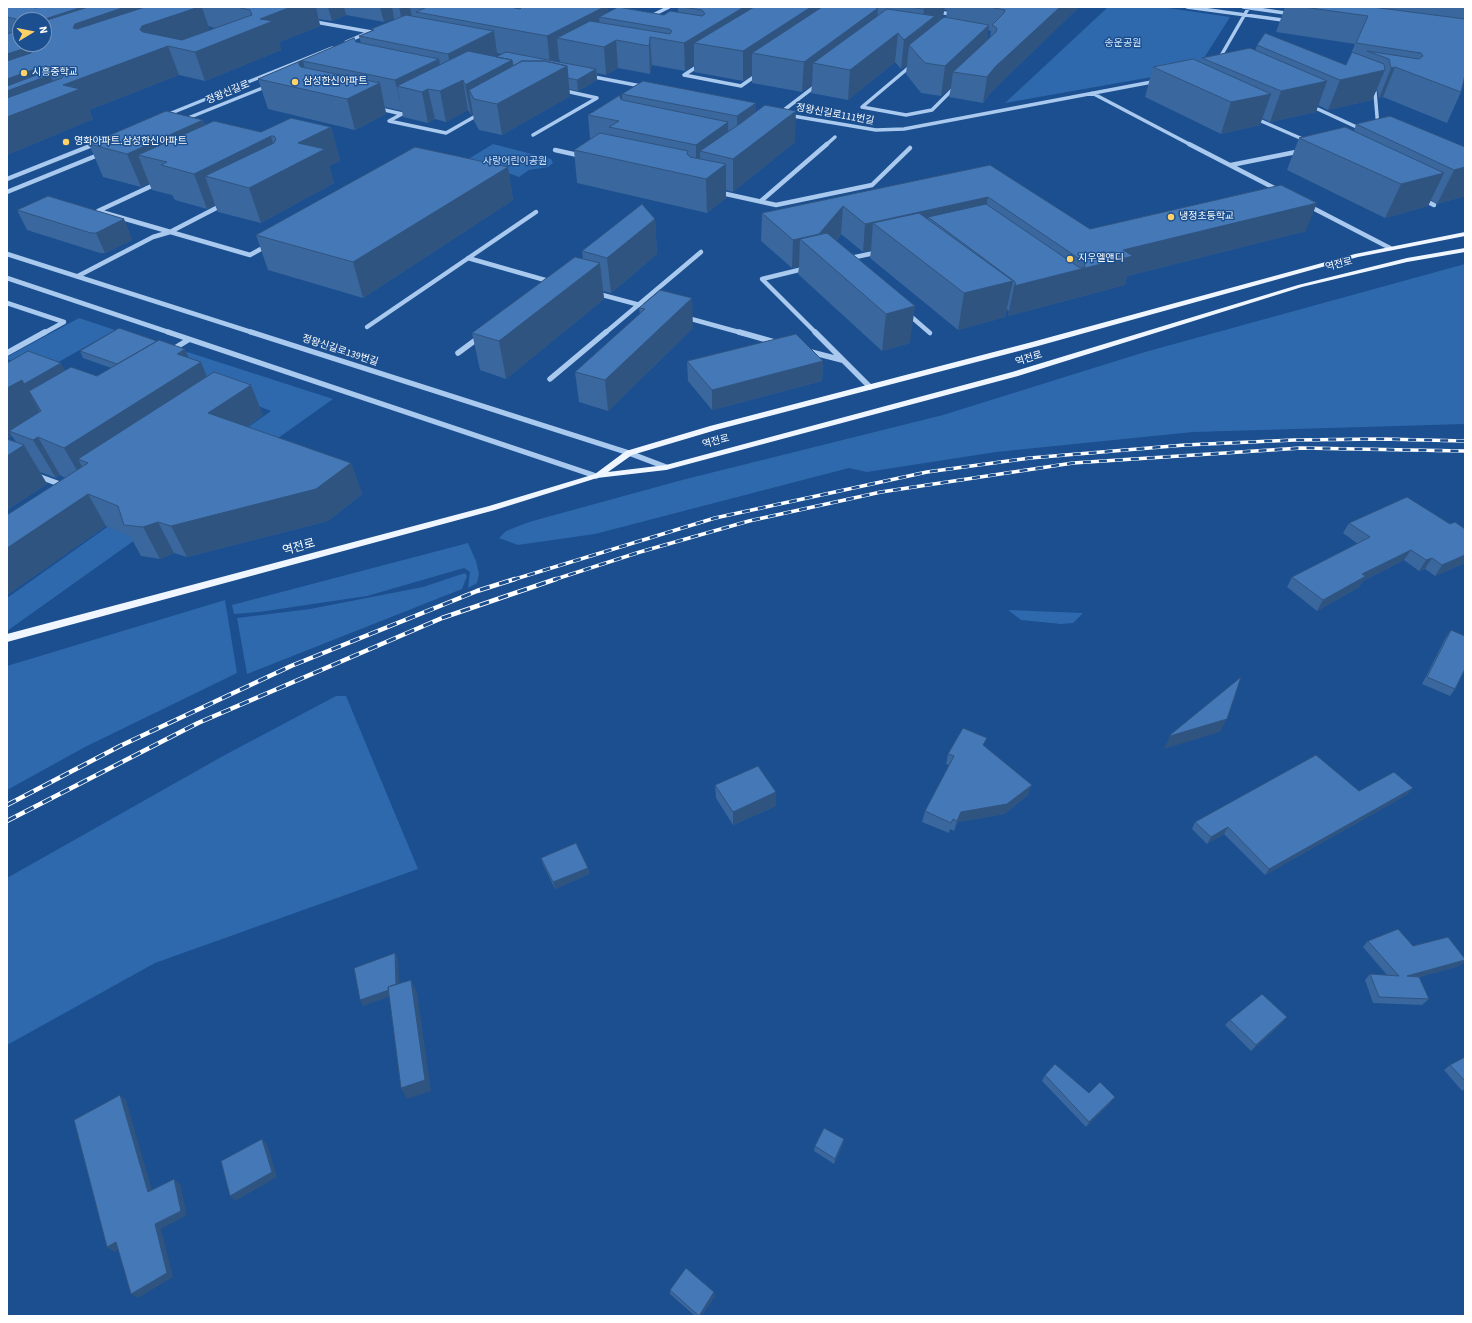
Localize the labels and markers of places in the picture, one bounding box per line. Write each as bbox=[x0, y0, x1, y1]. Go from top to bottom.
place label: 시흥중학교 bbox=[32, 67, 78, 79]
marker: 시흥중학교 bbox=[19, 68, 29, 78]
place label: 삼성한신아파트 bbox=[303, 76, 367, 88]
marker: 삼성한신아파트 bbox=[290, 77, 300, 87]
place label: 영화아파트.삼성한신아파트 bbox=[74, 136, 187, 148]
marker: 영화아파트.삼성한신아파트 bbox=[61, 137, 71, 147]
place label: 냉정초등학교 bbox=[1179, 211, 1234, 223]
marker: 냉정초등학교 bbox=[1166, 212, 1176, 222]
place label: 지우엘앤디 bbox=[1078, 253, 1124, 265]
marker: 지우엘앤디 bbox=[1065, 254, 1075, 264]

